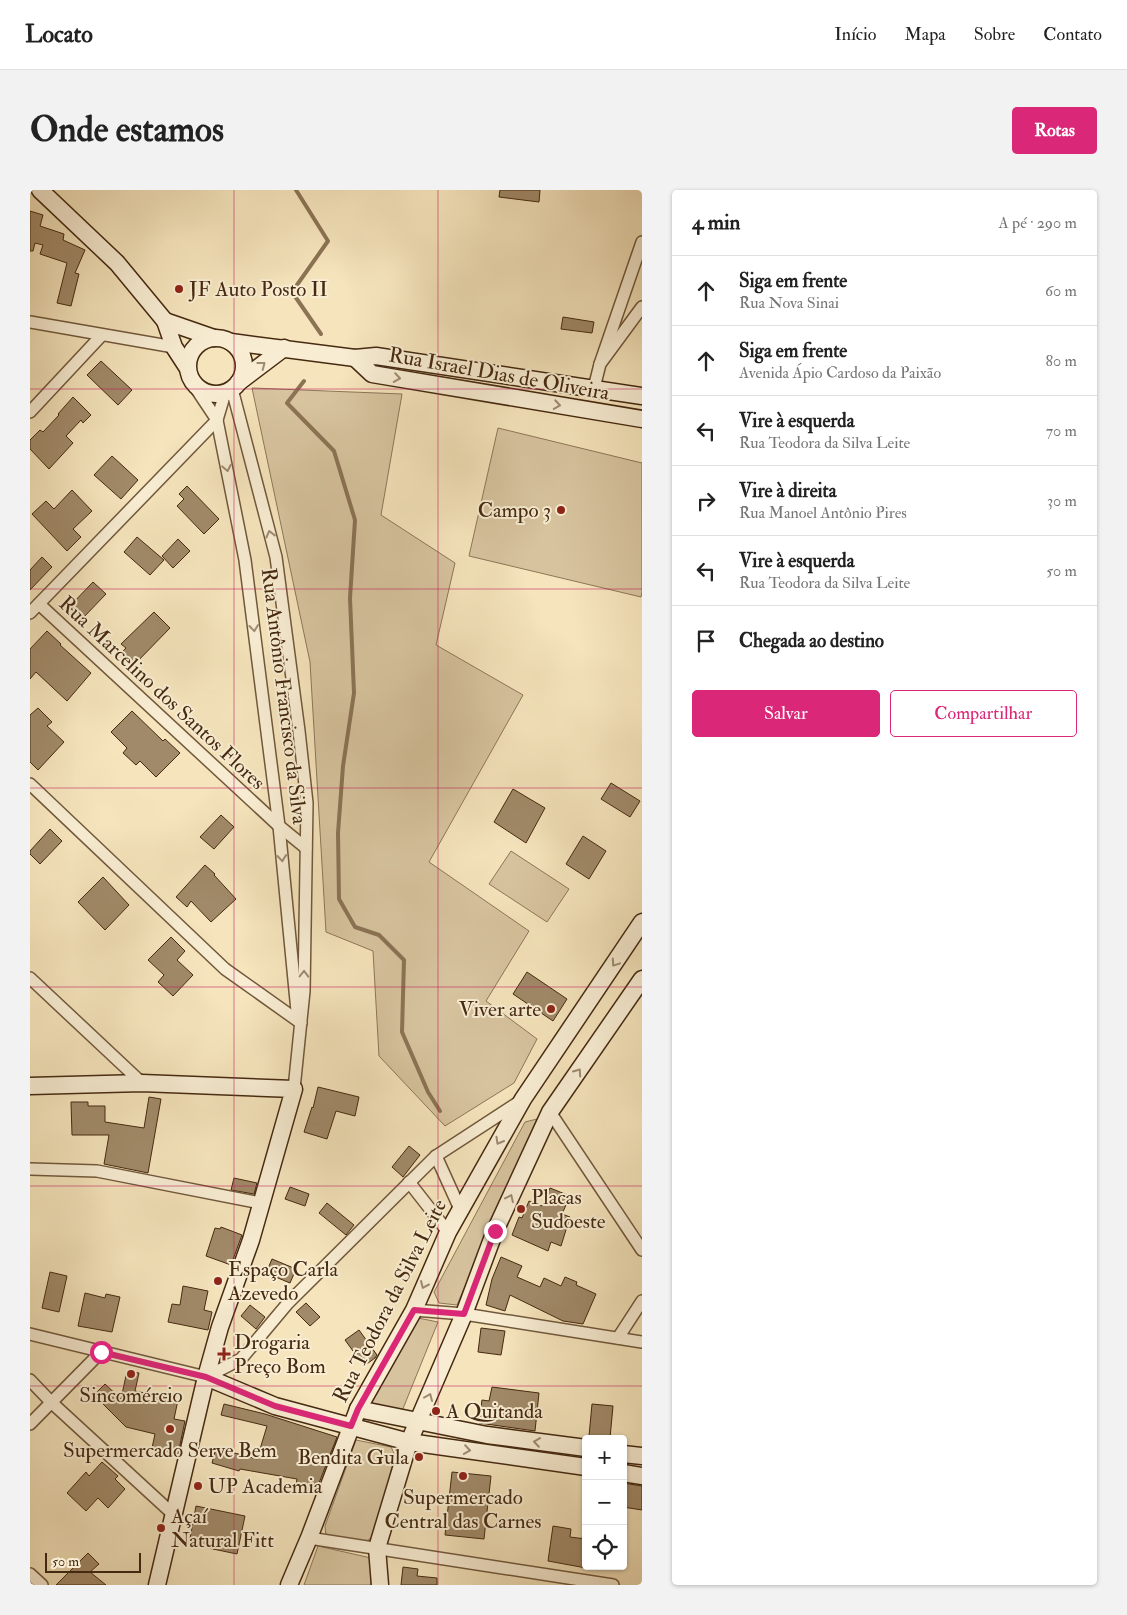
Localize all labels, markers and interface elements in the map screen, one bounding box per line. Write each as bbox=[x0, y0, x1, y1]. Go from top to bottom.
text: Locato bbox=[25, 19, 93, 50]
text: Início bbox=[835, 23, 876, 46]
text: Mapa bbox=[904, 23, 946, 46]
text: Sobre bbox=[974, 23, 1015, 46]
text: Contato bbox=[1043, 23, 1102, 46]
button: Rotas bbox=[1012, 107, 1097, 154]
text: Onde estamos bbox=[30, 108, 224, 152]
text: 4 min bbox=[692, 209, 740, 236]
text: A pé · 290 m bbox=[999, 213, 1077, 233]
text: Siga em frente bbox=[739, 269, 847, 293]
place label: JF Auto Posto II bbox=[188, 276, 328, 303]
icon: ahead bbox=[692, 277, 720, 305]
text: 60 m bbox=[1045, 281, 1077, 301]
marker: JF Auto Posto II bbox=[173, 283, 185, 295]
text: Rua Nova Sinai bbox=[739, 293, 839, 313]
text: Siga em frente bbox=[739, 339, 847, 363]
street label: Rua Israel Dias de Oliveira bbox=[387, 341, 612, 407]
icon: ahead bbox=[692, 347, 720, 375]
text: 80 m bbox=[1046, 351, 1077, 371]
one-way arrow bbox=[256, 362, 266, 371]
text: Avenida Ápio Cardoso da Paixão bbox=[739, 363, 941, 383]
one-way arrow bbox=[393, 373, 401, 383]
one-way arrow bbox=[553, 399, 562, 409]
text: Vire à esquerda bbox=[739, 409, 854, 433]
icon: left bbox=[692, 417, 720, 445]
text: 70 m bbox=[1046, 421, 1077, 441]
text: Rua Teodora da Silva Leite bbox=[739, 433, 910, 453]
one-way arrow bbox=[221, 463, 232, 472]
text: Vire à direita bbox=[739, 479, 836, 503]
icon: right bbox=[692, 487, 720, 515]
text: 30 m bbox=[1047, 491, 1077, 511]
place label: Campo 3 bbox=[478, 497, 551, 524]
text: Rua Manoel Antônio Pires bbox=[739, 503, 907, 523]
marker: Campo 3 bbox=[555, 504, 567, 516]
one-way arrow bbox=[265, 530, 276, 539]
text: Vire à esquerda bbox=[739, 549, 854, 573]
icon: left bbox=[692, 557, 720, 585]
text: 50 m bbox=[1046, 561, 1077, 581]
street label: Rua Antônio Francisco da Silva bbox=[255, 566, 313, 826]
text: Rua Teodora da Silva Leite bbox=[739, 573, 910, 593]
street label: Rua Marcelino dos Santos Flores bbox=[53, 590, 271, 796]
one-way arrow bbox=[248, 624, 259, 632]
icon: arrive bbox=[692, 627, 720, 655]
text: Chegada ao destino bbox=[739, 629, 884, 653]
button: Salvar bbox=[692, 690, 880, 737]
button: Compartilhar bbox=[890, 690, 1077, 737]
one-way arrow bbox=[276, 855, 287, 863]
one-way arrow bbox=[612, 957, 621, 966]
one-way arrow bbox=[299, 970, 309, 978]
place label: Viver arte bbox=[459, 996, 541, 1023]
marker: Viver arte bbox=[545, 1003, 557, 1015]
one-way arrow bbox=[572, 1069, 581, 1078]
one-way arrow bbox=[495, 1136, 505, 1145]
place label: Placas Sudoeste bbox=[531, 1184, 606, 1235]
one-way arrow bbox=[504, 1194, 514, 1203]
street label: Rua Teodora da Silva Leite bbox=[327, 1195, 453, 1407]
marker: Placas Sudoeste bbox=[515, 1203, 527, 1215]
route end bbox=[484, 1220, 507, 1243]
place label: Espaço Carla Azevedo bbox=[227, 1256, 339, 1307]
marker: Espaço Carla Azevedo bbox=[212, 1275, 224, 1287]
one-way arrow bbox=[420, 1280, 431, 1289]
place label: Drogaria Preço Bom bbox=[234, 1329, 326, 1380]
route start bbox=[90, 1341, 113, 1364]
marker: Drogaria Preço Bom bbox=[218, 1348, 230, 1360]
marker: Sincomércio bbox=[125, 1368, 137, 1380]
place label: Sincomércio bbox=[79, 1382, 183, 1409]
one-way arrow bbox=[422, 1393, 433, 1402]
place label: A Quitanda bbox=[445, 1398, 543, 1425]
marker: A Quitanda bbox=[430, 1405, 442, 1417]
marker: Supermercado Serve Bem bbox=[164, 1423, 176, 1435]
map controls bbox=[582, 1435, 627, 1570]
button: + bbox=[582, 1435, 627, 1480]
place label: Supermercado Serve Bem bbox=[63, 1437, 277, 1464]
one-way arrow bbox=[533, 1437, 542, 1447]
place label: Bendita Gula bbox=[298, 1444, 409, 1471]
one-way arrow bbox=[463, 1445, 472, 1455]
marker: Bendita Gula bbox=[413, 1451, 425, 1463]
marker: Supermercado Central das Carnes bbox=[457, 1470, 469, 1482]
place label: UP Academia bbox=[208, 1473, 323, 1500]
marker: UP Academia bbox=[192, 1480, 204, 1492]
button: − bbox=[582, 1480, 627, 1525]
place label: Supermercado Central das Carnes bbox=[384, 1484, 542, 1535]
place label: Açaí Natural Fitt bbox=[170, 1503, 274, 1554]
marker: Açaí Natural Fitt bbox=[155, 1522, 167, 1534]
button: locate bbox=[582, 1525, 627, 1570]
scale bar bbox=[45, 1550, 141, 1573]
text: 50 m bbox=[52, 1553, 79, 1570]

